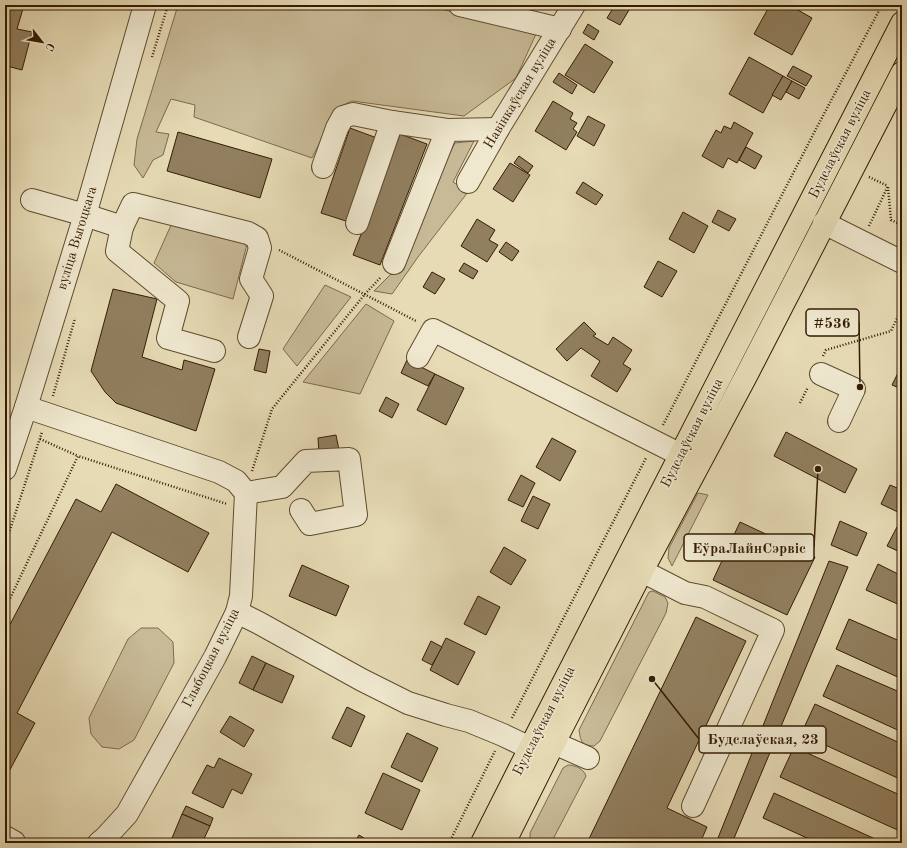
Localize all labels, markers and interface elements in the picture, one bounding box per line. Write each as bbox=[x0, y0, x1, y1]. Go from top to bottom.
north arrow bbox=[22, 22, 62, 62]
street label: Навінкаўская вуліца bbox=[481, 35, 559, 151]
text: С bbox=[43, 40, 56, 52]
street label: Будслаўская вуліца bbox=[806, 87, 874, 201]
street label: вуліца Выгоцкага bbox=[55, 185, 99, 291]
callout: #536 bbox=[806, 309, 859, 336]
text: #536 bbox=[814, 317, 851, 332]
street label: Будслаўская вуліца bbox=[658, 376, 726, 490]
callout: ЕўраЛайнСэрвіс bbox=[684, 534, 814, 561]
text: ЕўраЛайнСэрвіс bbox=[692, 542, 806, 557]
street label: Глыбоцкая вуліца bbox=[180, 606, 242, 710]
street label: Будслаўская вуліца bbox=[510, 664, 578, 778]
callout: Будслаўская, 23 bbox=[699, 726, 826, 753]
text: Будслаўская, 23 bbox=[707, 733, 819, 748]

